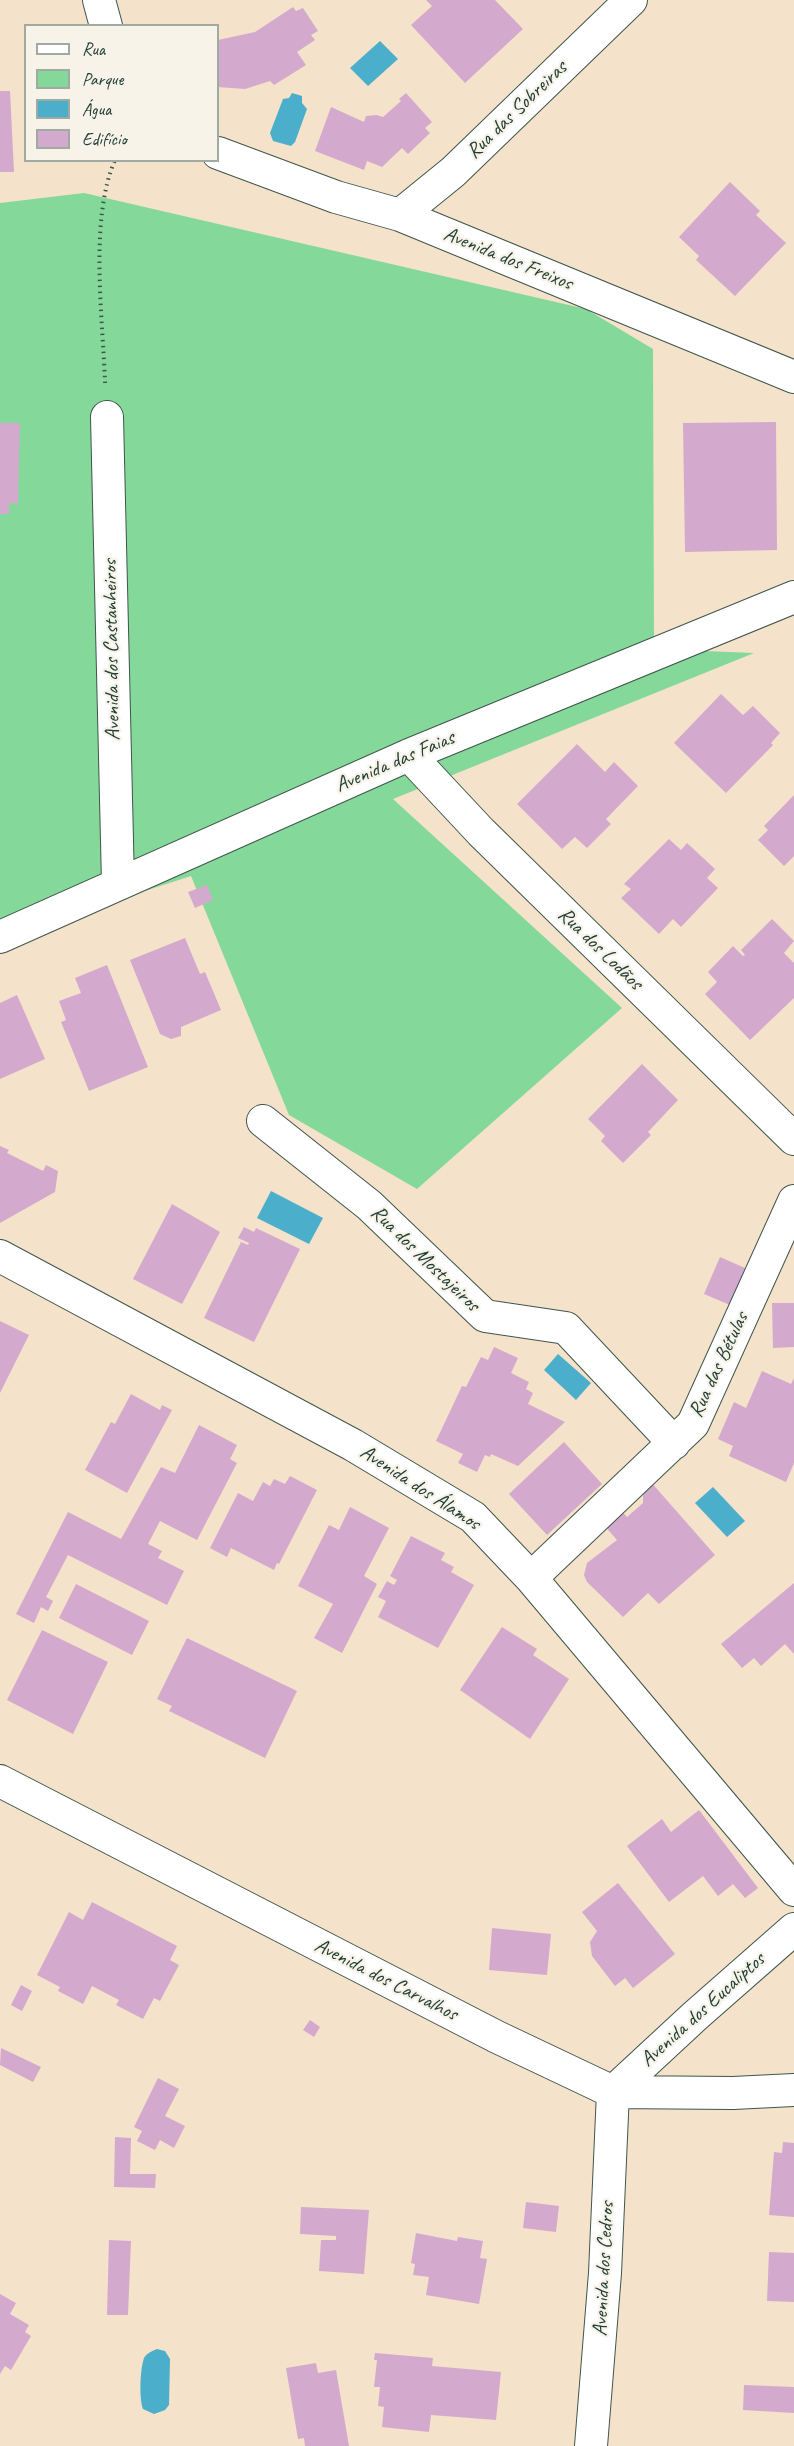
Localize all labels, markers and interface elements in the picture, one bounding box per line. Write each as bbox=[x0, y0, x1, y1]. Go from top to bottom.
legend bbox=[24, 24, 219, 162]
text: Rua bbox=[82, 38, 105, 60]
street label: Rua das Sobreiras bbox=[461, 56, 573, 164]
text: Parque bbox=[82, 68, 123, 90]
text: Água bbox=[82, 98, 111, 120]
text: Edifício bbox=[82, 128, 127, 150]
street label: Avenida dos Freixos bbox=[440, 222, 576, 296]
street label: Avenida dos Castanheiros bbox=[98, 559, 126, 741]
street label: Avenida das Faias bbox=[332, 726, 458, 798]
street label: Rua dos Lodãos bbox=[552, 902, 648, 996]
street label: Rua dos Mostajeiros bbox=[365, 1201, 485, 1317]
street label: Rua das Bétulas bbox=[684, 1308, 754, 1422]
street label: Avenida dos Álamos bbox=[355, 1440, 485, 1536]
street label: Avenida dos Carvalhos bbox=[310, 1933, 462, 2027]
street label: Avenida dos Eucaliptos bbox=[635, 1947, 771, 2073]
street label: Avenida dos Cedros bbox=[588, 2201, 620, 2337]

